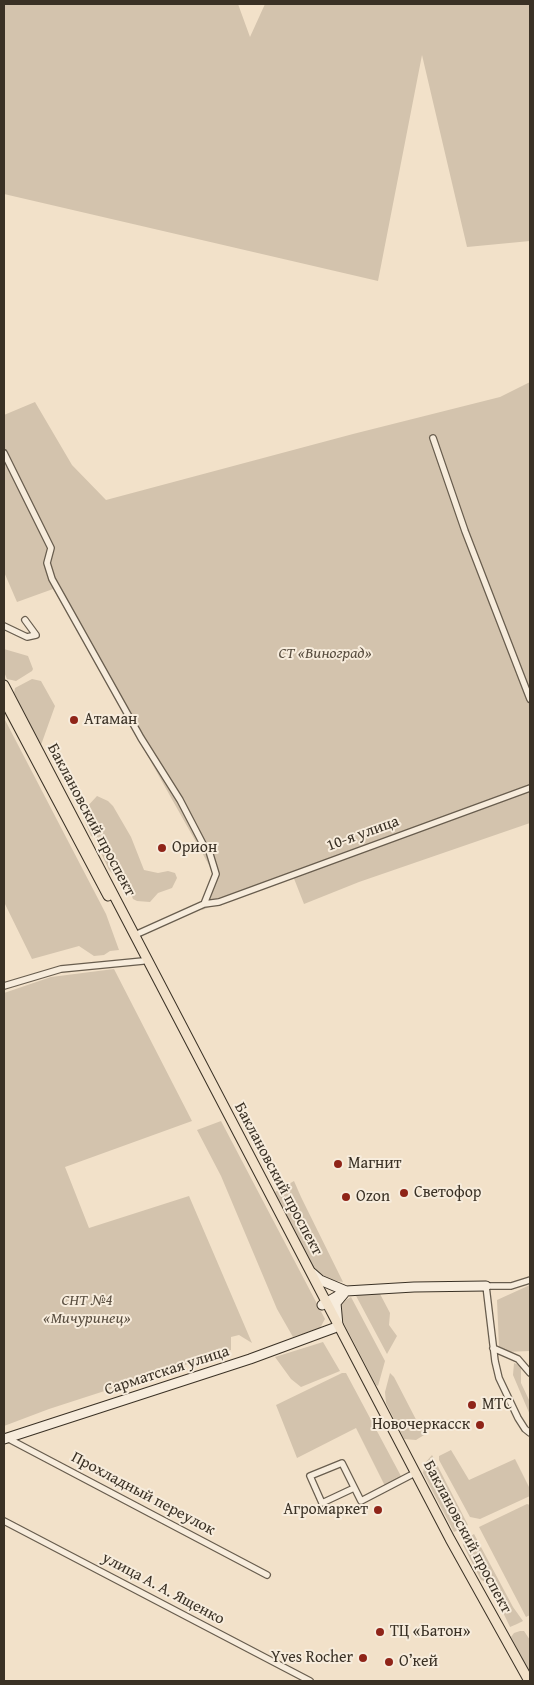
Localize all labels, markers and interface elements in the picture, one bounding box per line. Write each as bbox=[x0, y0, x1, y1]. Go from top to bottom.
park label: СТ «Виноград» bbox=[278, 644, 372, 664]
place label: Атаман bbox=[84, 710, 137, 730]
marker: Атаман bbox=[68, 714, 80, 726]
street label: Баклановский проспект bbox=[43, 740, 139, 900]
street label: 10-я улица bbox=[324, 812, 402, 856]
place label: Орион bbox=[172, 838, 217, 858]
marker: Орион bbox=[156, 842, 168, 854]
street label: Баклановский проспект bbox=[230, 1099, 326, 1259]
place label: Магнит bbox=[348, 1154, 401, 1174]
marker: Магнит bbox=[332, 1158, 344, 1170]
place label: Светофор bbox=[414, 1183, 481, 1203]
place label: Ozon bbox=[356, 1187, 390, 1207]
marker: Светофор bbox=[398, 1187, 410, 1199]
marker: Ozon bbox=[340, 1191, 352, 1203]
park label: СНТ №4 «Мичуринец» bbox=[43, 1291, 131, 1329]
street label: Сарматская улица bbox=[102, 1342, 232, 1400]
place label: МТС bbox=[482, 1395, 512, 1415]
marker: МТС bbox=[466, 1399, 478, 1411]
place label: Новочеркасск bbox=[372, 1415, 470, 1435]
marker: Новочеркасск bbox=[474, 1419, 486, 1431]
street label: Прохладный переулок bbox=[68, 1448, 218, 1540]
street label: Баклановский проспект bbox=[419, 1457, 515, 1617]
place label: Агромаркет bbox=[283, 1500, 368, 1520]
marker: Агромаркет bbox=[372, 1504, 384, 1516]
street label: улица А. А. Ященко bbox=[98, 1549, 228, 1629]
place label: ТЦ «Батон» bbox=[390, 1622, 471, 1642]
marker: ТЦ «Батон» bbox=[374, 1626, 386, 1638]
place label: Yves Rocher bbox=[271, 1648, 353, 1668]
marker: Yves Rocher bbox=[357, 1652, 369, 1664]
place label: О’кей bbox=[399, 1652, 438, 1672]
marker: О’кей bbox=[383, 1656, 395, 1668]

